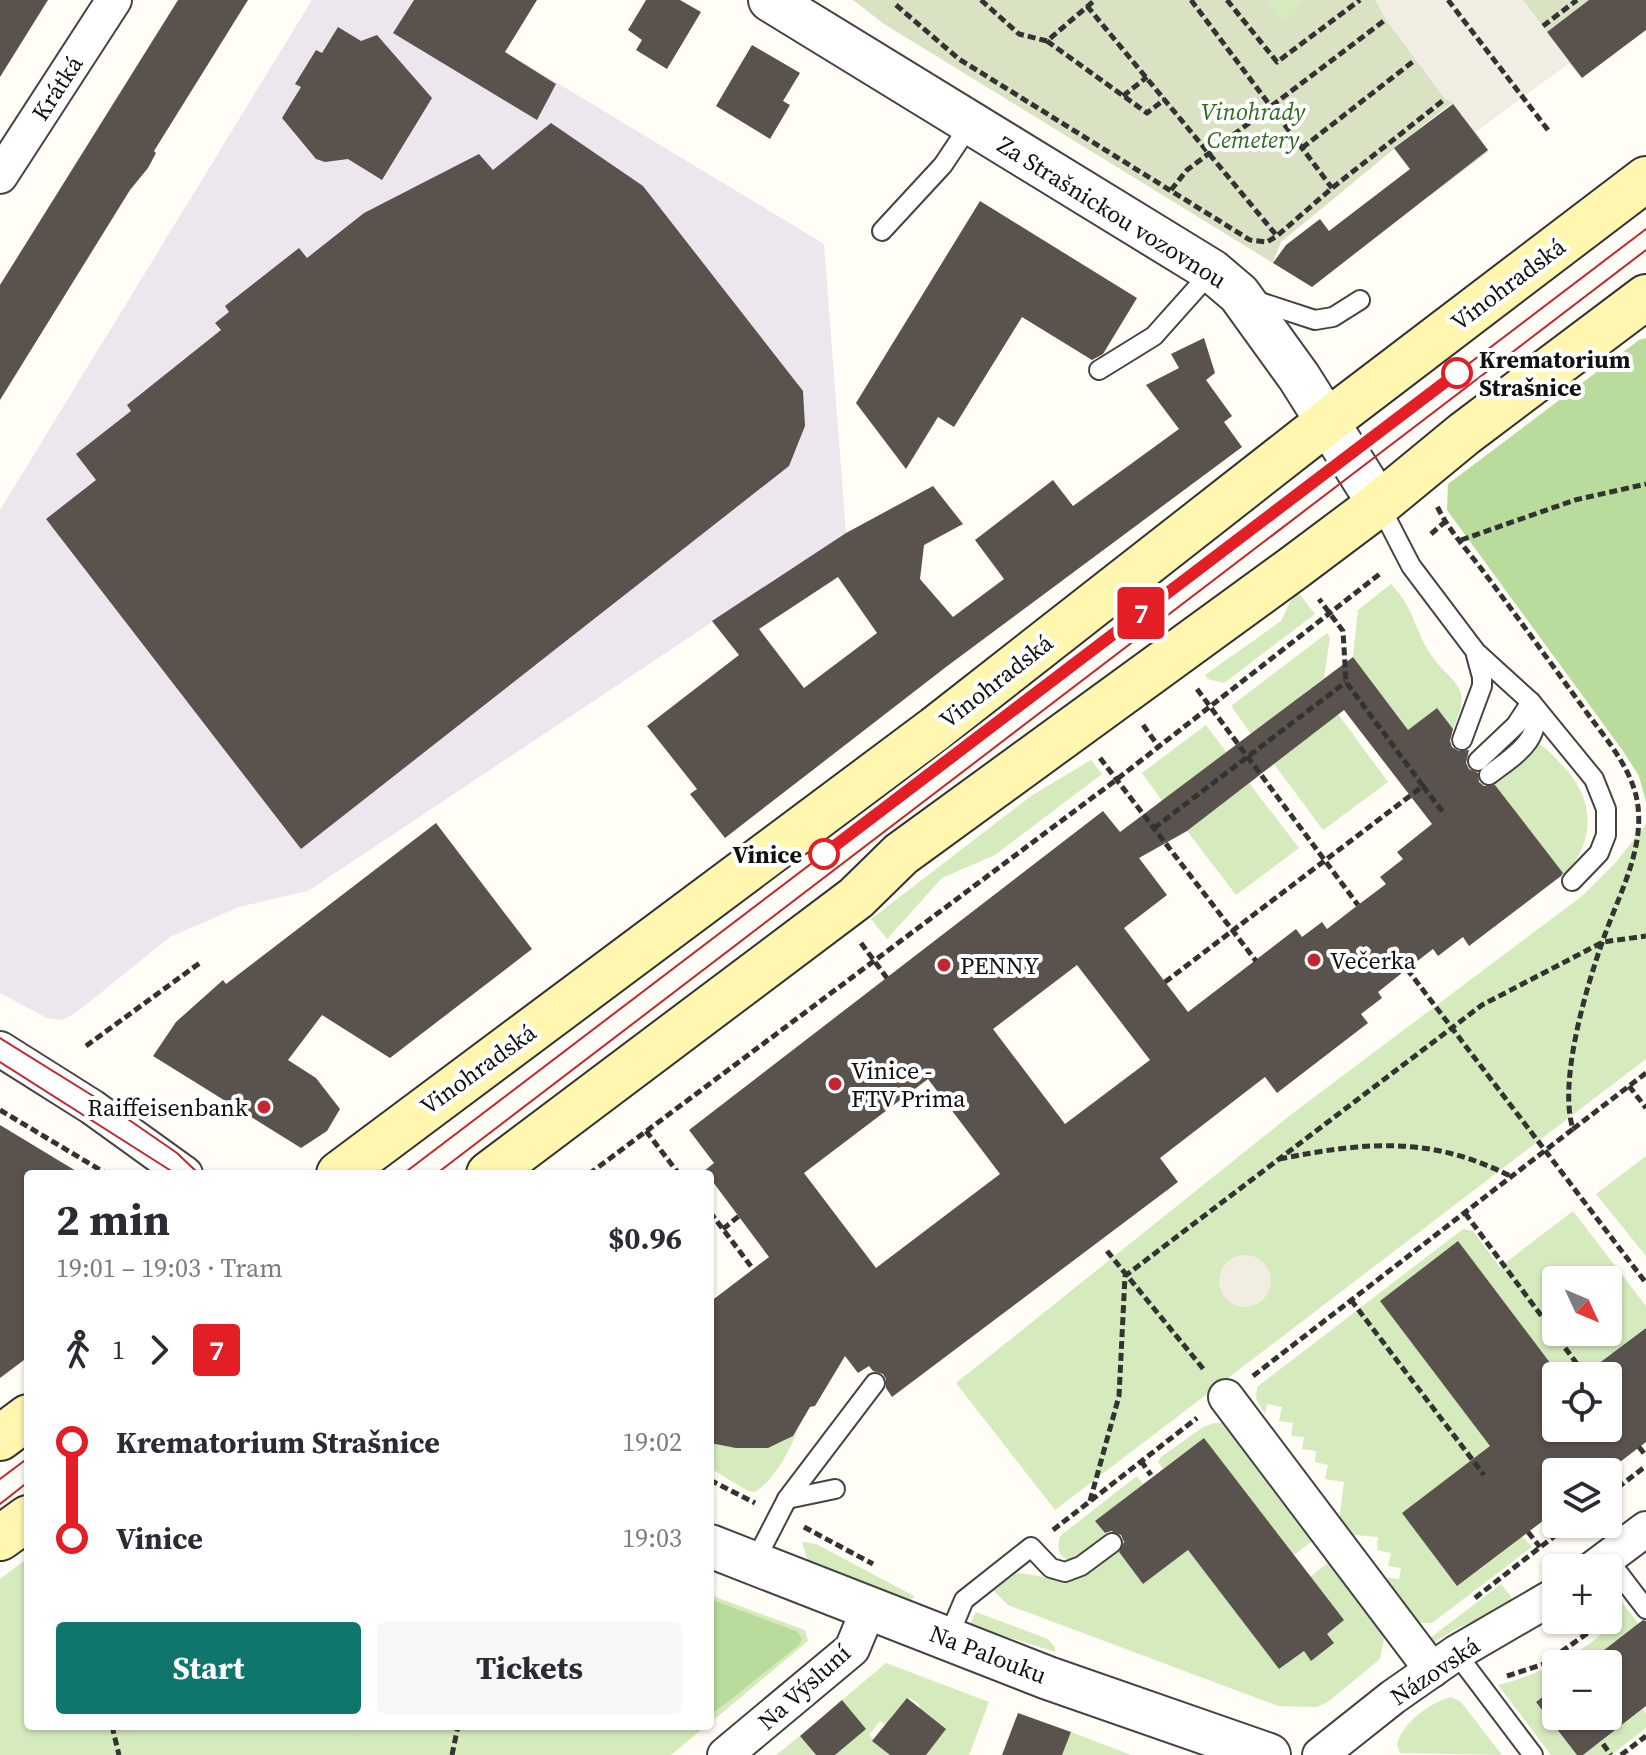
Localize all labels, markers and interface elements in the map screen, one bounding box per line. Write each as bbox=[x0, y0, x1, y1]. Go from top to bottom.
street label: Krátká bbox=[24, 48, 91, 127]
park label: Vinohrady Cemetery bbox=[1201, 95, 1306, 156]
street label: Za Strašnickou vozovnou bbox=[991, 128, 1233, 296]
street label: Vinohradská bbox=[1444, 230, 1573, 338]
place label: Krematorium Strašnice bbox=[1479, 343, 1631, 404]
marker: Krematorium Strašnice bbox=[1442, 358, 1472, 388]
line badge: 7 bbox=[1115, 587, 1167, 639]
text: 7 bbox=[1133, 594, 1149, 632]
street label: Vinohradská bbox=[932, 626, 1060, 736]
place label: Vinice bbox=[732, 838, 802, 871]
marker: Vinice bbox=[809, 839, 839, 869]
place label: Večerka bbox=[1330, 944, 1417, 977]
place label: PENNY bbox=[960, 949, 1039, 982]
marker: Večerka bbox=[1305, 951, 1323, 969]
marker: PENNY bbox=[935, 956, 953, 974]
street label: Vinohradská bbox=[413, 1015, 543, 1122]
place label: Vinice - FTV Prima bbox=[851, 1054, 966, 1115]
marker: Vinice - FTV Prima bbox=[826, 1075, 844, 1093]
place label: Raiffeisenbank bbox=[87, 1091, 249, 1124]
marker: Raiffeisenbank bbox=[255, 1098, 273, 1116]
text: 2 min bbox=[56, 1189, 170, 1250]
text: $0.96 bbox=[608, 1218, 682, 1259]
text: 19:01 – 19:03 · Tram bbox=[56, 1250, 283, 1286]
north arrow bbox=[1542, 1266, 1622, 1346]
map controls bbox=[1542, 1266, 1622, 1730]
icon: walk bbox=[56, 1328, 100, 1372]
icon: forward bbox=[137, 1328, 181, 1372]
text: 7 bbox=[209, 1331, 224, 1369]
text: 1 bbox=[112, 1332, 125, 1368]
button: locate bbox=[1542, 1362, 1622, 1442]
text: Krematorium Strašnice bbox=[116, 1422, 440, 1463]
text: 19:02 bbox=[622, 1424, 682, 1460]
button: layers bbox=[1542, 1458, 1622, 1538]
text: Vinice bbox=[116, 1518, 203, 1559]
text: 19:03 bbox=[622, 1520, 682, 1556]
button: + bbox=[1542, 1554, 1622, 1634]
street label: Na Palouku bbox=[925, 1617, 1051, 1691]
button: Start bbox=[56, 1622, 361, 1714]
button: Tickets bbox=[377, 1622, 682, 1714]
street label: Názovská bbox=[1384, 1629, 1487, 1713]
street label: Na Výsluní bbox=[751, 1637, 857, 1737]
button: − bbox=[1542, 1650, 1622, 1730]

